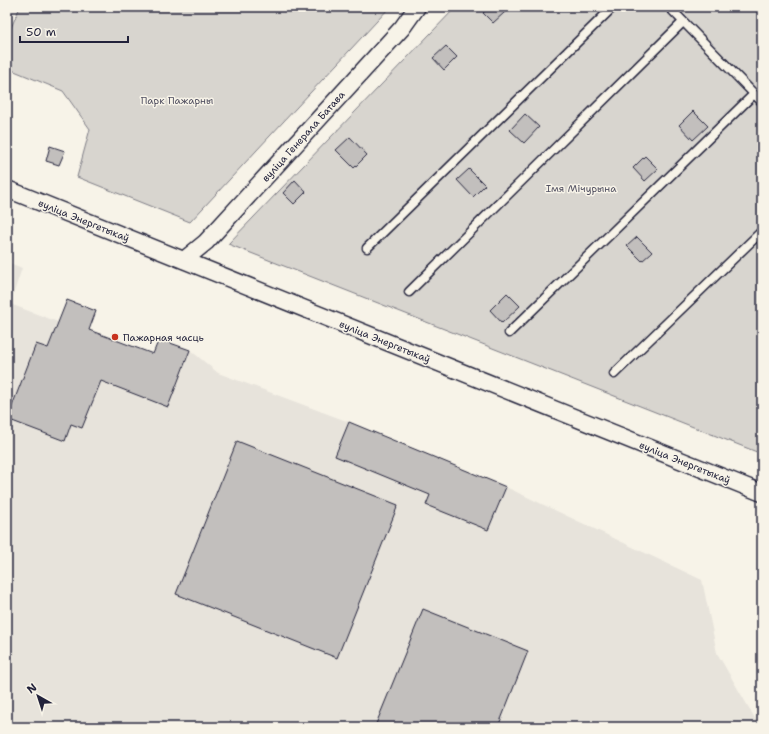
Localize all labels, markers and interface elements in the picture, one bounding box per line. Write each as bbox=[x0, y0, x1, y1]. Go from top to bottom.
scale bar bbox=[20, 18, 128, 44]
text: 50 m bbox=[26, 24, 56, 40]
street label: вуліца Генерала Батава bbox=[259, 88, 348, 185]
park label: Парк Пажарны bbox=[141, 94, 213, 107]
park label: Імя Мічурына bbox=[546, 182, 617, 195]
street label: вуліца Энергетыкаў bbox=[36, 196, 132, 245]
street label: вуліца Энергетыкаў bbox=[337, 317, 433, 366]
place label: Пажарная часць bbox=[123, 331, 204, 344]
marker: Пажарная часць bbox=[110, 332, 120, 342]
street label: вуліца Энергетыкаў bbox=[637, 438, 733, 487]
north arrow bbox=[18, 676, 58, 716]
text: N bbox=[24, 680, 40, 697]

